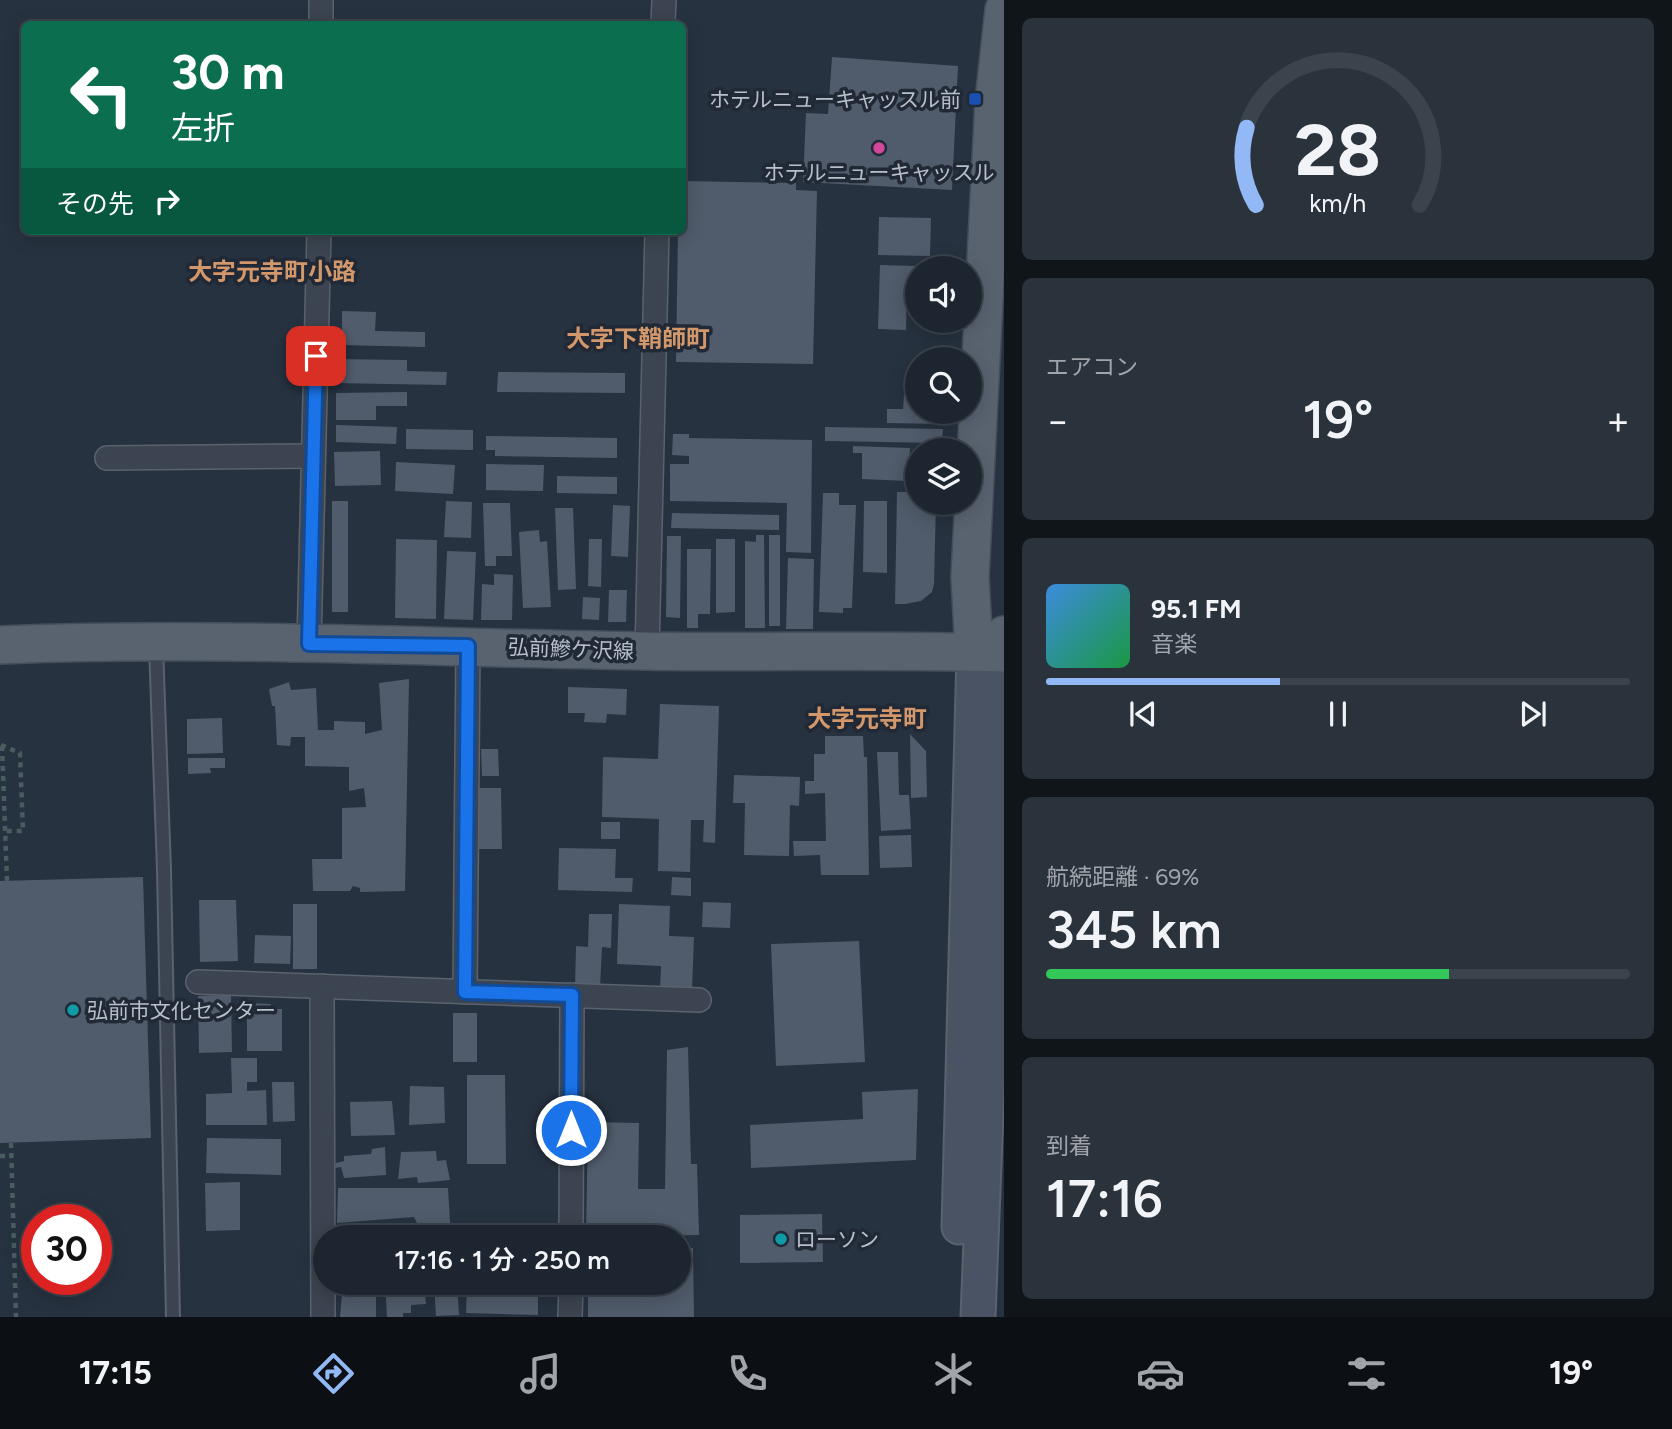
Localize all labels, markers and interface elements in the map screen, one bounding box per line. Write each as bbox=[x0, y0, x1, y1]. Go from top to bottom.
text: 30 m bbox=[171, 42, 284, 101]
icon: left bbox=[56, 49, 147, 140]
place label: ホテルニューキャッスル前 bbox=[709, 87, 961, 112]
marker: ホテルニューキャッスル前 bbox=[967, 91, 983, 107]
text: 28 bbox=[1295, 106, 1381, 193]
text: 左折 bbox=[171, 109, 235, 147]
marker: ホテルニューキャッスル bbox=[871, 140, 887, 156]
place label: ホテルニューキャッスル bbox=[764, 160, 995, 185]
icon: right bbox=[148, 182, 186, 220]
text: その先 bbox=[56, 188, 134, 220]
text: km/h bbox=[1309, 188, 1367, 218]
map controls bbox=[905, 256, 982, 515]
button: sound bbox=[905, 256, 982, 333]
district label: 大字元寺町小路 bbox=[188, 257, 356, 286]
district label: 大字下鞘師町 bbox=[566, 324, 710, 353]
pin bbox=[286, 326, 346, 386]
icon: arrive bbox=[297, 337, 335, 375]
button: search bbox=[905, 347, 982, 424]
text: エアコン bbox=[1046, 353, 1138, 381]
text: 19° bbox=[1302, 389, 1374, 451]
text: − bbox=[1046, 398, 1070, 444]
text: + bbox=[1606, 398, 1630, 444]
button: layers bbox=[905, 438, 982, 515]
text: 95.1 FM bbox=[1151, 593, 1241, 625]
text: 音楽 bbox=[1151, 630, 1197, 658]
street label: 弘前鰺ケ沢線 bbox=[508, 634, 634, 664]
icon: previous bbox=[1124, 695, 1162, 733]
icon: pause bbox=[1319, 695, 1357, 733]
icon: next bbox=[1514, 695, 1552, 733]
district label: 大字元寺町 bbox=[807, 704, 927, 733]
text: 航続距離 · 69% bbox=[1046, 863, 1199, 891]
text: 345 km bbox=[1046, 899, 1222, 961]
place label: 弘前市文化センター bbox=[87, 998, 276, 1023]
marker: 弘前市文化センター bbox=[65, 1002, 81, 1018]
position arrow bbox=[534, 1093, 608, 1167]
text: 到着 bbox=[1046, 1132, 1092, 1160]
text: 17:16 bbox=[1046, 1168, 1163, 1230]
speed limit sign: 30 bbox=[21, 1204, 112, 1295]
place label: ローソン bbox=[795, 1227, 879, 1252]
marker: ローソン bbox=[773, 1231, 789, 1247]
text: 17:16 · 1 分 · 250 m bbox=[394, 1244, 610, 1276]
icon: directions bbox=[309, 1349, 358, 1398]
icon: music bbox=[516, 1349, 565, 1398]
icon: phone bbox=[723, 1349, 772, 1398]
icon: climate bbox=[929, 1349, 978, 1398]
icon: car bbox=[1136, 1349, 1185, 1398]
icon: filters bbox=[1342, 1349, 1391, 1398]
text: 17:15 bbox=[79, 1354, 152, 1392]
text: 19° bbox=[1549, 1354, 1593, 1392]

